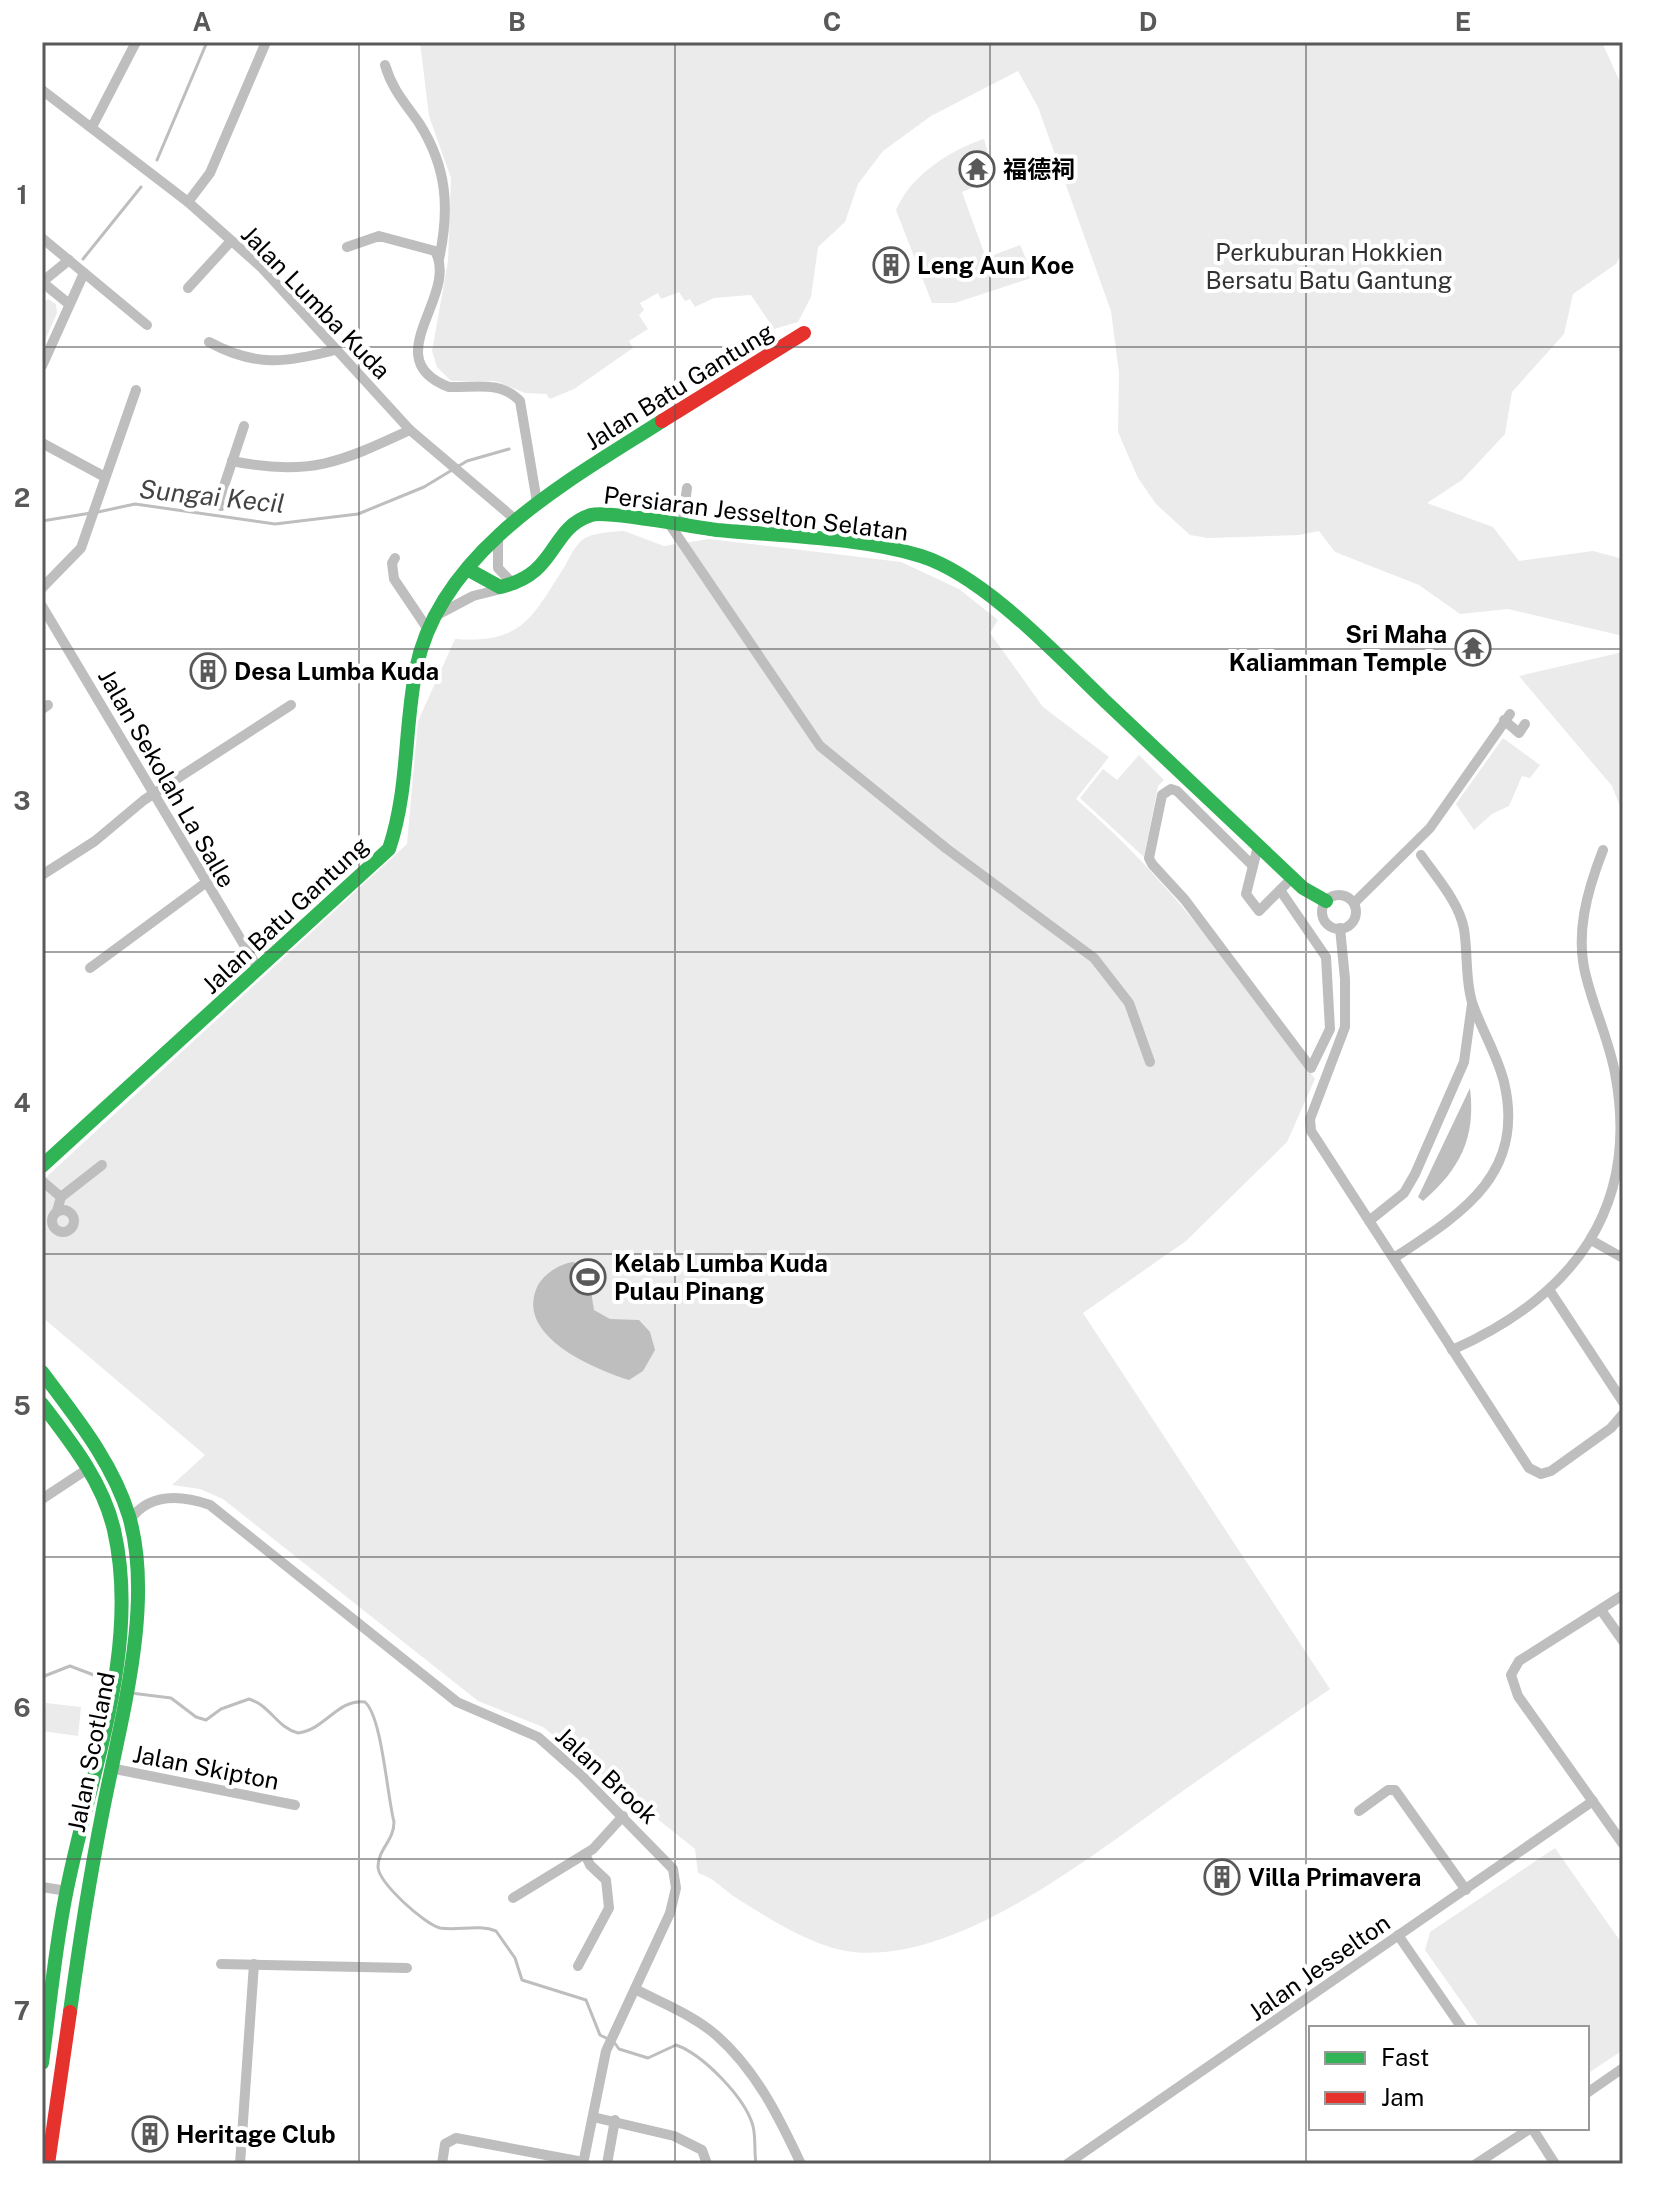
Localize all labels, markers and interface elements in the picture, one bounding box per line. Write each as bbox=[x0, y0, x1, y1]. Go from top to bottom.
text: A bbox=[193, 6, 212, 37]
text: B bbox=[508, 6, 526, 37]
text: C bbox=[823, 6, 841, 37]
text: D bbox=[1139, 6, 1157, 37]
text: E bbox=[1455, 6, 1471, 37]
temple icon: 福德祠 bbox=[958, 150, 996, 188]
place label: 福德祠 bbox=[1003, 155, 1075, 183]
text: 1 bbox=[16, 179, 28, 210]
street label: Jalan Lumba Kuda bbox=[236, 220, 396, 384]
park label: Perkuburan Hokkien Bersatu Batu Gantung bbox=[1205, 238, 1453, 294]
building icon: Leng Aun Koe bbox=[872, 246, 910, 284]
place label: Leng Aun Koe bbox=[917, 251, 1074, 279]
street label: Jalan Batu Gantung bbox=[580, 317, 778, 455]
water label: Sungai Kecil bbox=[138, 473, 286, 519]
street label: Persiaran Jesselton Selatan bbox=[602, 480, 910, 546]
text: 2 bbox=[14, 482, 30, 513]
place label: Sri Maha Kaliamman Temple bbox=[1229, 620, 1447, 676]
temple icon: Sri Maha Kaliamman Temple bbox=[1454, 629, 1492, 667]
building icon: Desa Lumba Kuda bbox=[189, 652, 227, 690]
place label: Desa Lumba Kuda bbox=[234, 657, 439, 685]
street label: Jalan Sekolah La Salle bbox=[93, 664, 241, 892]
text: 3 bbox=[13, 785, 31, 816]
street label: Jalan Batu Gantung bbox=[196, 831, 374, 999]
text: 4 bbox=[13, 1087, 31, 1118]
place label: Kelab Lumba Kuda Pulau Pinang bbox=[614, 1249, 828, 1305]
sports icon: Kelab Lumba Kuda Pulau Pinang bbox=[569, 1258, 607, 1296]
text: 5 bbox=[13, 1390, 31, 1421]
street label: Jalan Scotland bbox=[62, 1669, 120, 1835]
text: 6 bbox=[13, 1692, 31, 1723]
street label: Jalan Brook bbox=[550, 1721, 664, 1829]
street label: Jalan Skipton bbox=[130, 1739, 282, 1795]
building icon: Villa Primavera bbox=[1203, 1858, 1241, 1896]
place label: Villa Primavera bbox=[1248, 1863, 1421, 1891]
street label: Jalan Jesselton bbox=[1243, 1908, 1395, 2026]
text: 7 bbox=[14, 1995, 30, 2026]
legend bbox=[1309, 2026, 1589, 2130]
text: Fast bbox=[1381, 2043, 1429, 2071]
text: Jam bbox=[1381, 2083, 1424, 2111]
building icon: Heritage Club bbox=[131, 2115, 169, 2153]
place label: Heritage Club bbox=[176, 2120, 336, 2148]

